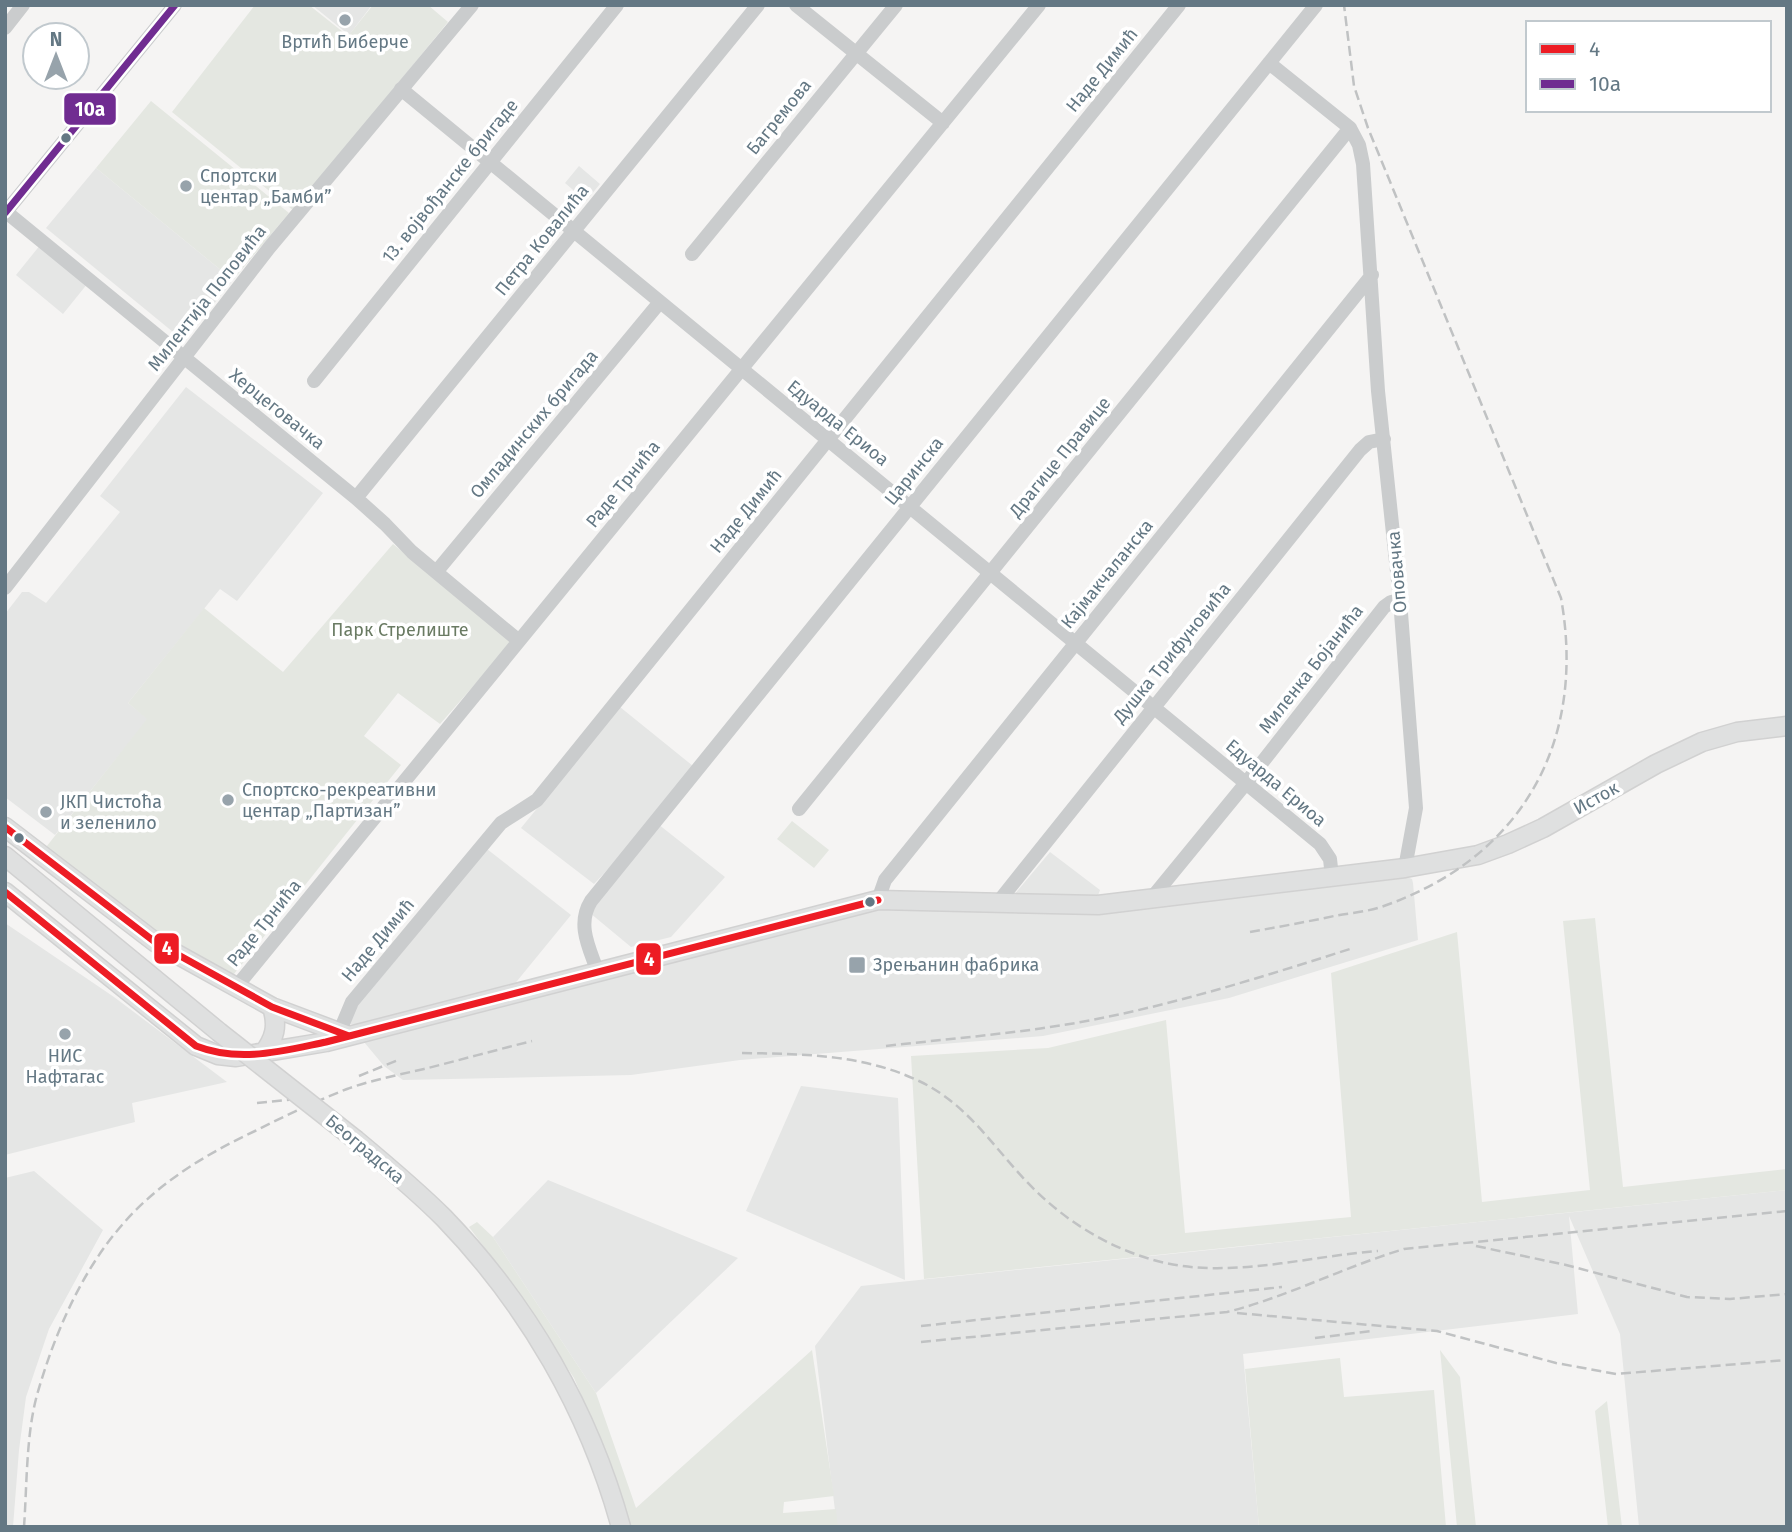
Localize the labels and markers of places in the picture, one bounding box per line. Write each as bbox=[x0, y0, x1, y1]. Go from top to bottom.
marker: Вртић Биберче bbox=[337, 12, 353, 28]
place label: Вртић Биберче bbox=[281, 31, 409, 53]
unlabelled marker bbox=[59, 131, 73, 145]
place label: Спортски центар „Бамби” bbox=[200, 165, 332, 208]
marker: Спортски центар „Бамби” bbox=[178, 178, 194, 194]
place label: Спортско-рекреативни центар „Партизан” bbox=[242, 779, 437, 822]
place label: ЈКП Чистоћа и зеленило bbox=[60, 791, 162, 834]
marker: Спортско-рекреативни центар „Партизан” bbox=[220, 792, 236, 808]
marker: ЈКП Чистоћа и зеленило bbox=[38, 804, 54, 820]
unlabelled marker bbox=[12, 831, 26, 845]
unlabelled marker bbox=[863, 895, 877, 909]
place label: Зрењанин фабрика bbox=[873, 954, 1039, 976]
marker: Зрењанин фабрика bbox=[847, 955, 867, 975]
marker: НИС Нафтагас bbox=[57, 1026, 73, 1042]
place label: НИС Нафтагас bbox=[26, 1045, 105, 1088]

